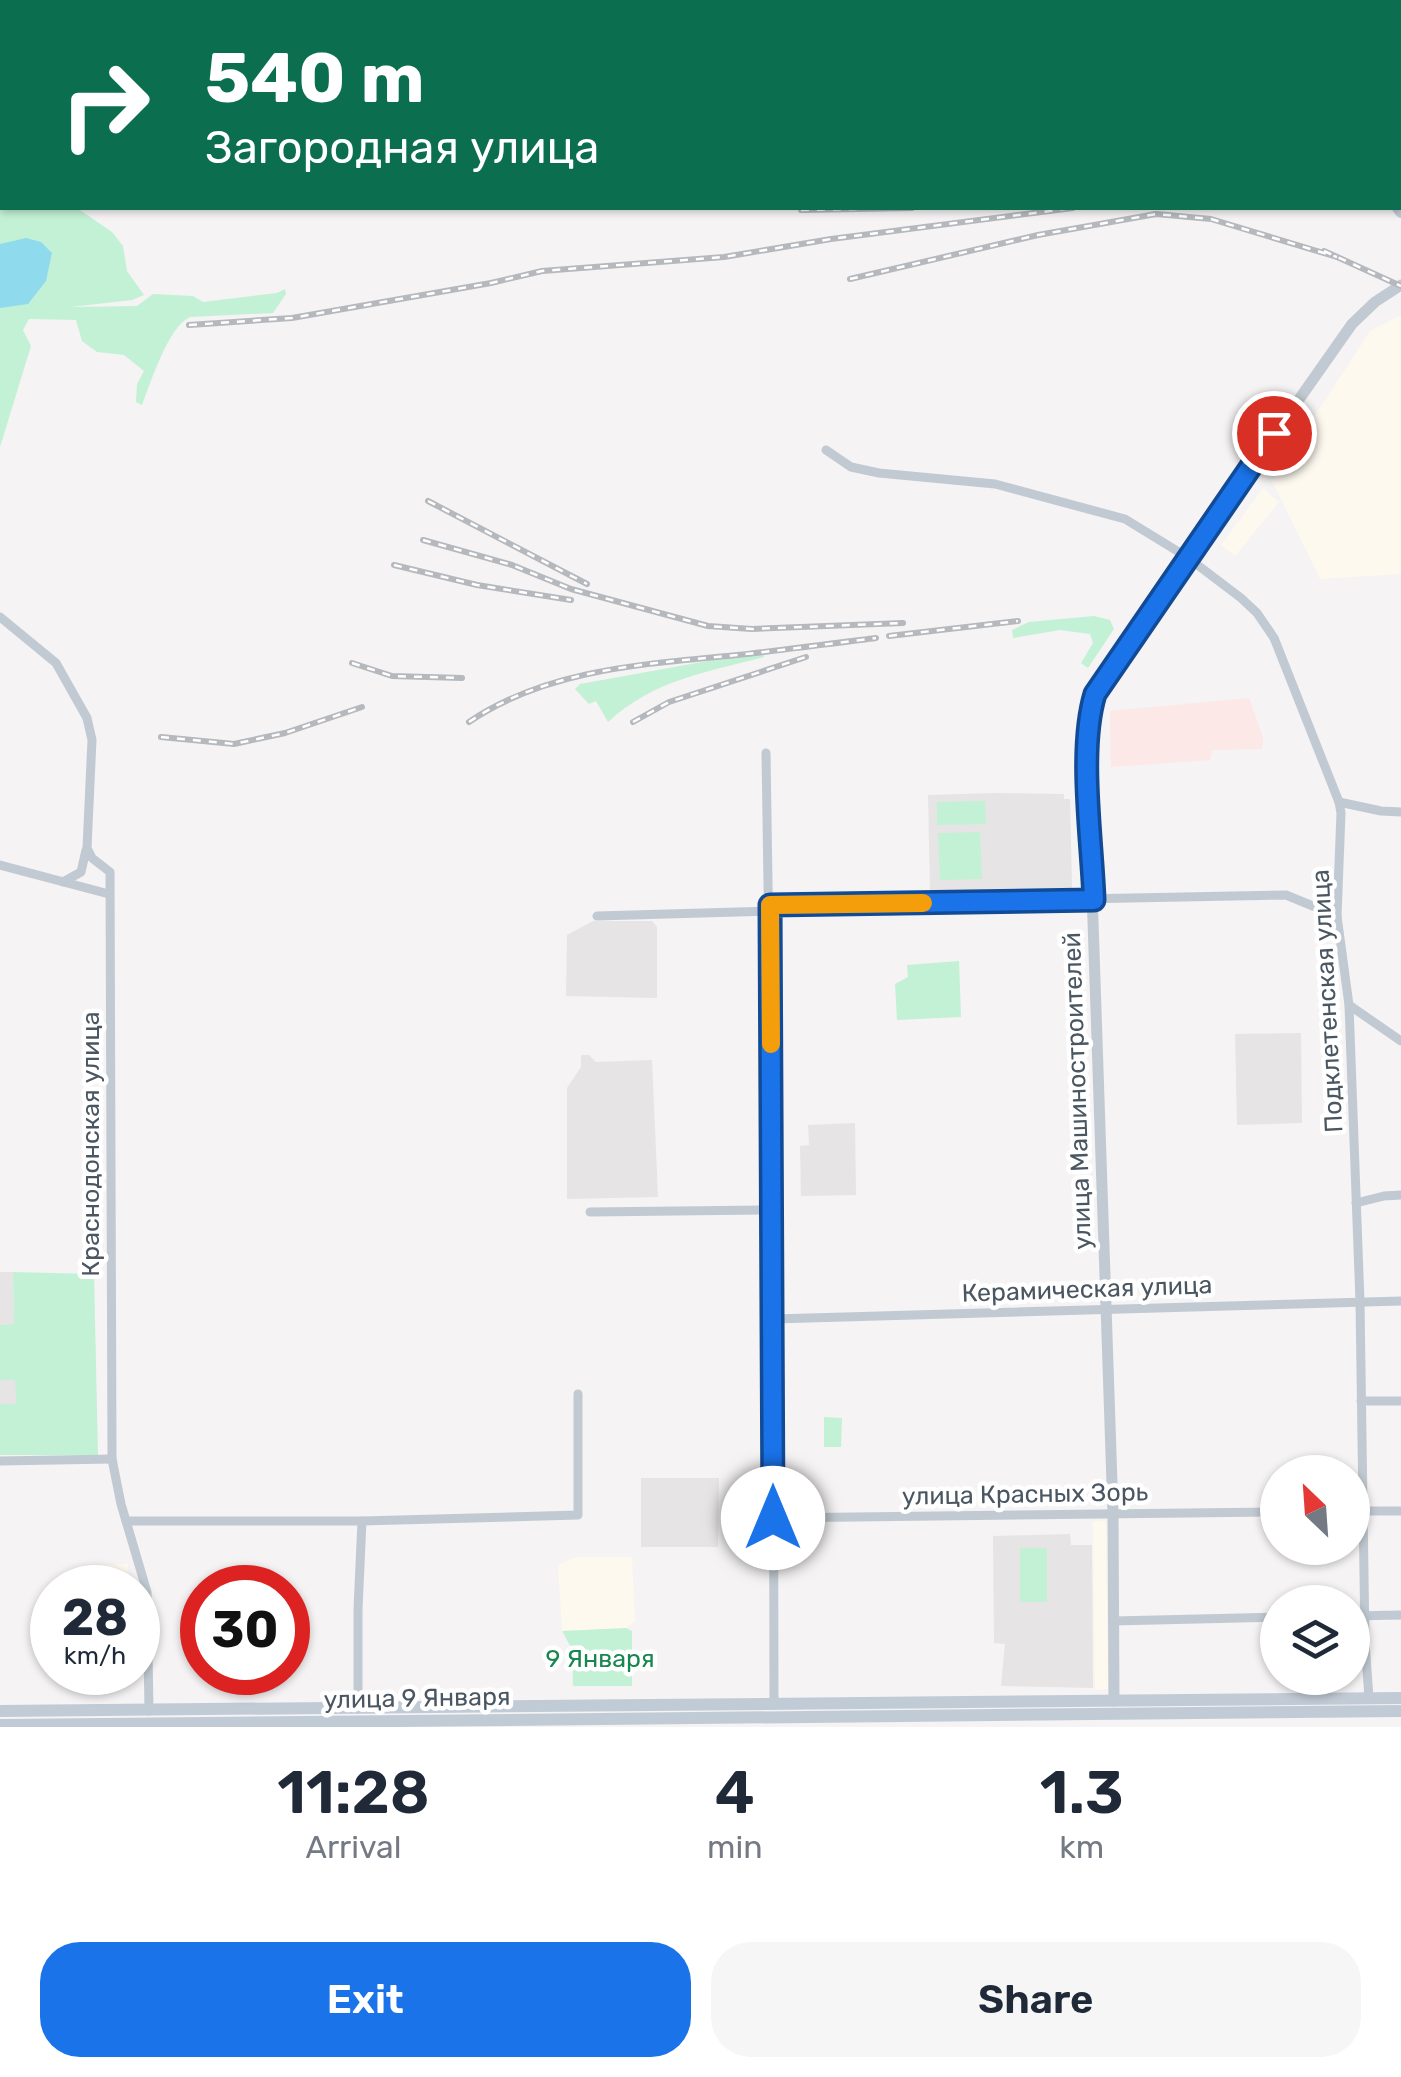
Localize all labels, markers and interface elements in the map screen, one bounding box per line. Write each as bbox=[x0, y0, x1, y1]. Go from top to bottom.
text: 540 m bbox=[205, 37, 425, 120]
icon: right bbox=[40, 40, 170, 170]
text: Загородная улица bbox=[205, 121, 599, 174]
pin bbox=[1232, 391, 1317, 476]
icon: arrive bbox=[1247, 406, 1302, 461]
street label: Подклетенская улица bbox=[1306, 869, 1348, 1133]
street label: улица Машиностроителей bbox=[1057, 932, 1097, 1250]
street label: Краснодонская улица bbox=[76, 1011, 105, 1277]
street label: Керамическая улица bbox=[961, 1270, 1213, 1308]
north arrow bbox=[1260, 1455, 1370, 1565]
map controls bbox=[1260, 1455, 1370, 1695]
position arrow bbox=[721, 1466, 825, 1570]
street label: улица Красных Зорь bbox=[902, 1477, 1148, 1511]
speed limit sign: 30 bbox=[180, 1565, 310, 1695]
button: layers bbox=[1260, 1585, 1370, 1695]
text: 28 bbox=[62, 1588, 128, 1648]
text: km/h bbox=[64, 1641, 126, 1670]
park label: 9 Января bbox=[545, 1644, 655, 1673]
street label: улица 9 Января bbox=[323, 1682, 511, 1714]
text: 11:28 bbox=[277, 1757, 430, 1828]
text: 4 bbox=[715, 1757, 755, 1828]
text: 1.3 bbox=[1040, 1757, 1124, 1828]
text: Arrival bbox=[305, 1828, 401, 1866]
text: min bbox=[707, 1828, 763, 1866]
text: km bbox=[1059, 1828, 1104, 1866]
button: Exit bbox=[40, 1942, 691, 2057]
button: Share bbox=[711, 1942, 1361, 2057]

